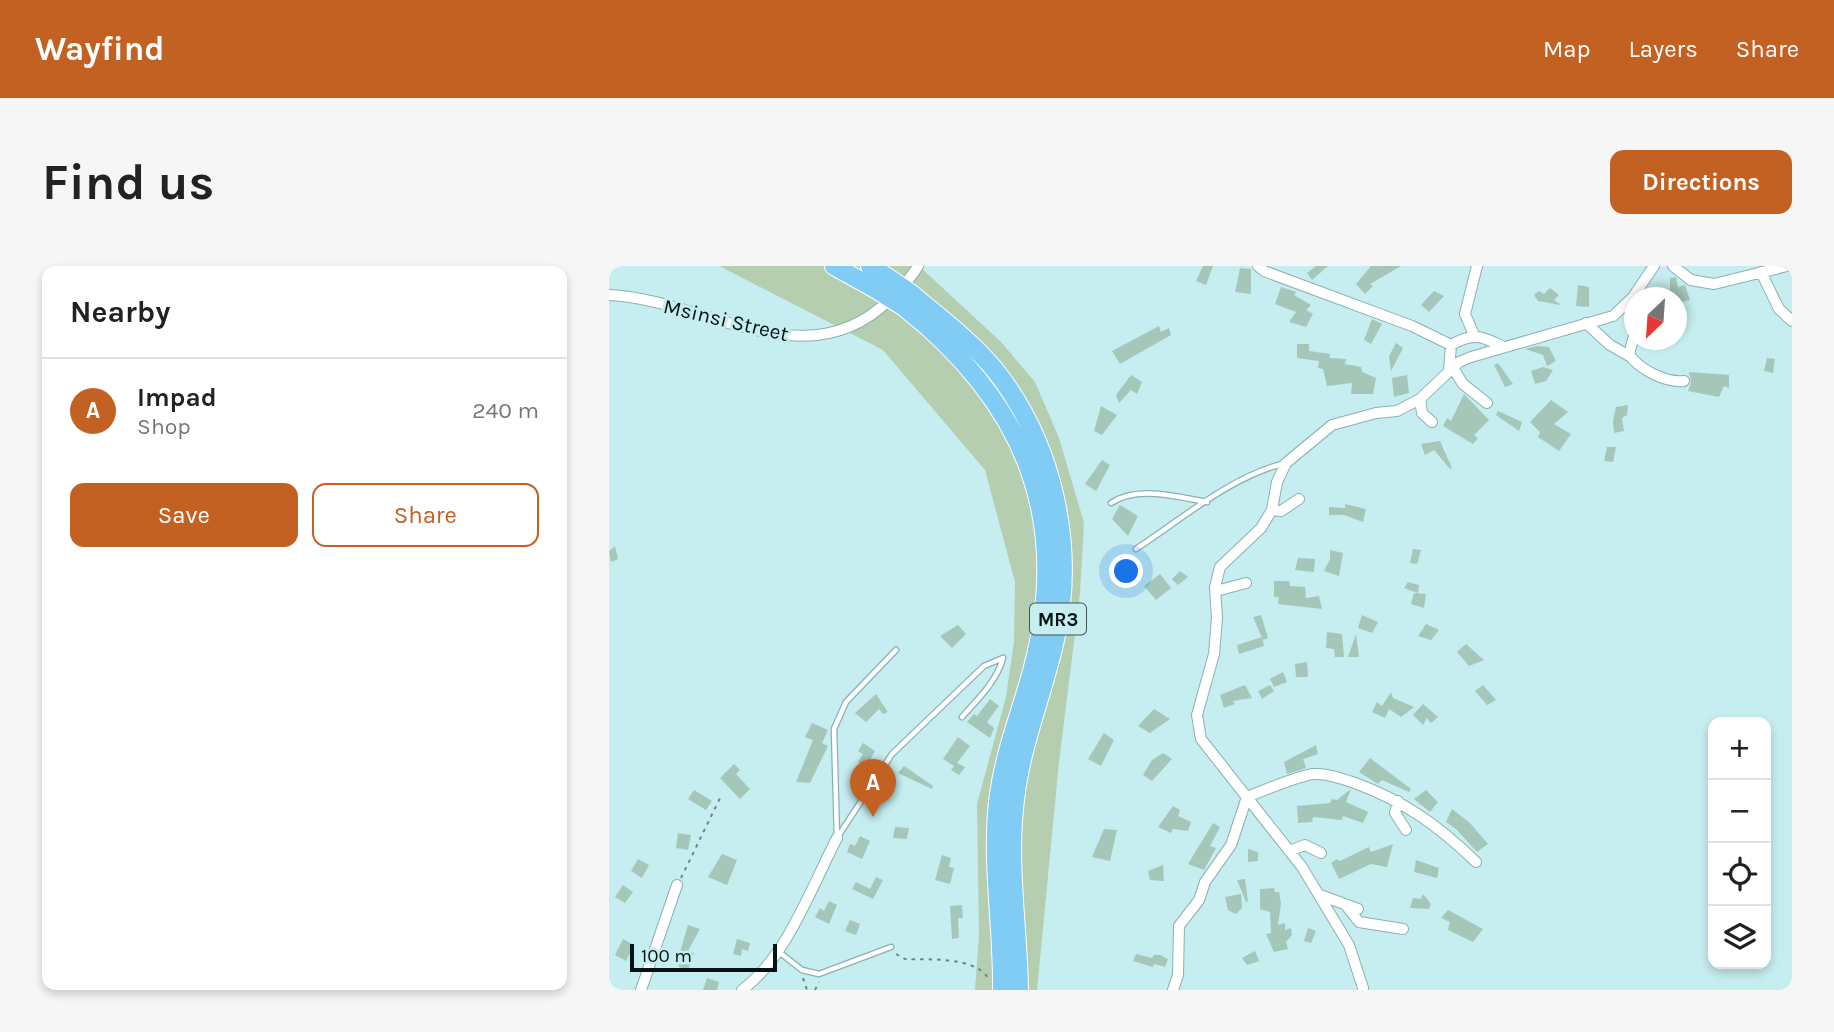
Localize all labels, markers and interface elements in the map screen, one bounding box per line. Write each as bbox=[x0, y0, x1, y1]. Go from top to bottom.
text: Wayfind bbox=[35, 30, 165, 68]
text: Map bbox=[1543, 35, 1591, 63]
text: Layers bbox=[1629, 35, 1698, 63]
text: Share bbox=[1736, 35, 1799, 63]
button: Directions bbox=[1610, 150, 1792, 214]
text: Find us bbox=[42, 154, 214, 211]
north arrow bbox=[1624, 287, 1687, 350]
text: Nearby bbox=[70, 294, 170, 330]
street label: Msinsi Street bbox=[661, 294, 791, 346]
text: Impad bbox=[137, 382, 217, 413]
text: A bbox=[86, 397, 100, 424]
text: 240 m bbox=[472, 397, 539, 424]
text: Shop bbox=[137, 413, 191, 440]
button: Save bbox=[70, 483, 298, 547]
button: Share bbox=[312, 483, 539, 547]
your location bbox=[1109, 554, 1143, 588]
road number: MR3 bbox=[1030, 604, 1086, 634]
map controls bbox=[1708, 717, 1771, 969]
button: + bbox=[1708, 717, 1771, 780]
pin: A bbox=[850, 759, 896, 817]
button: − bbox=[1708, 780, 1771, 843]
button: locate bbox=[1708, 843, 1771, 906]
button: layers bbox=[1708, 906, 1771, 969]
scale bar bbox=[630, 941, 777, 973]
text: 100 m bbox=[641, 945, 692, 967]

